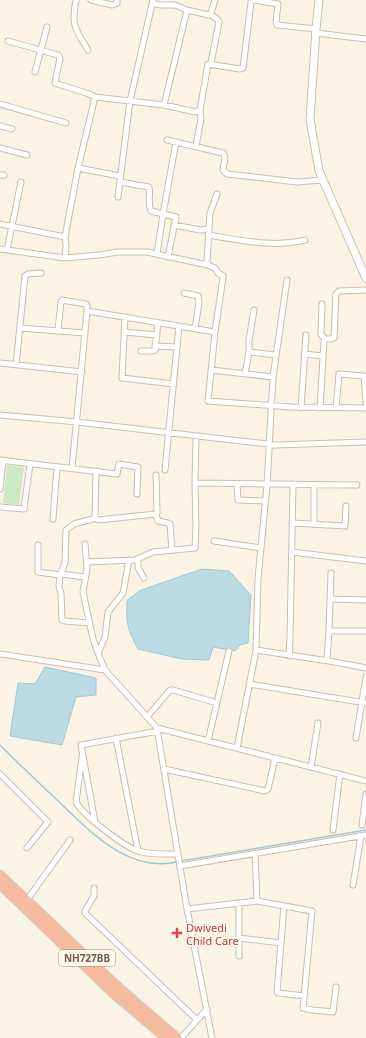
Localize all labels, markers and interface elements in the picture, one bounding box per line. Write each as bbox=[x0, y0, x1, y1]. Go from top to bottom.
place label: Dwivedi Child Care bbox=[186, 920, 239, 948]
marker: Dwivedi Child Care bbox=[171, 927, 183, 939]
road number: NH727BB bbox=[59, 950, 115, 966]

